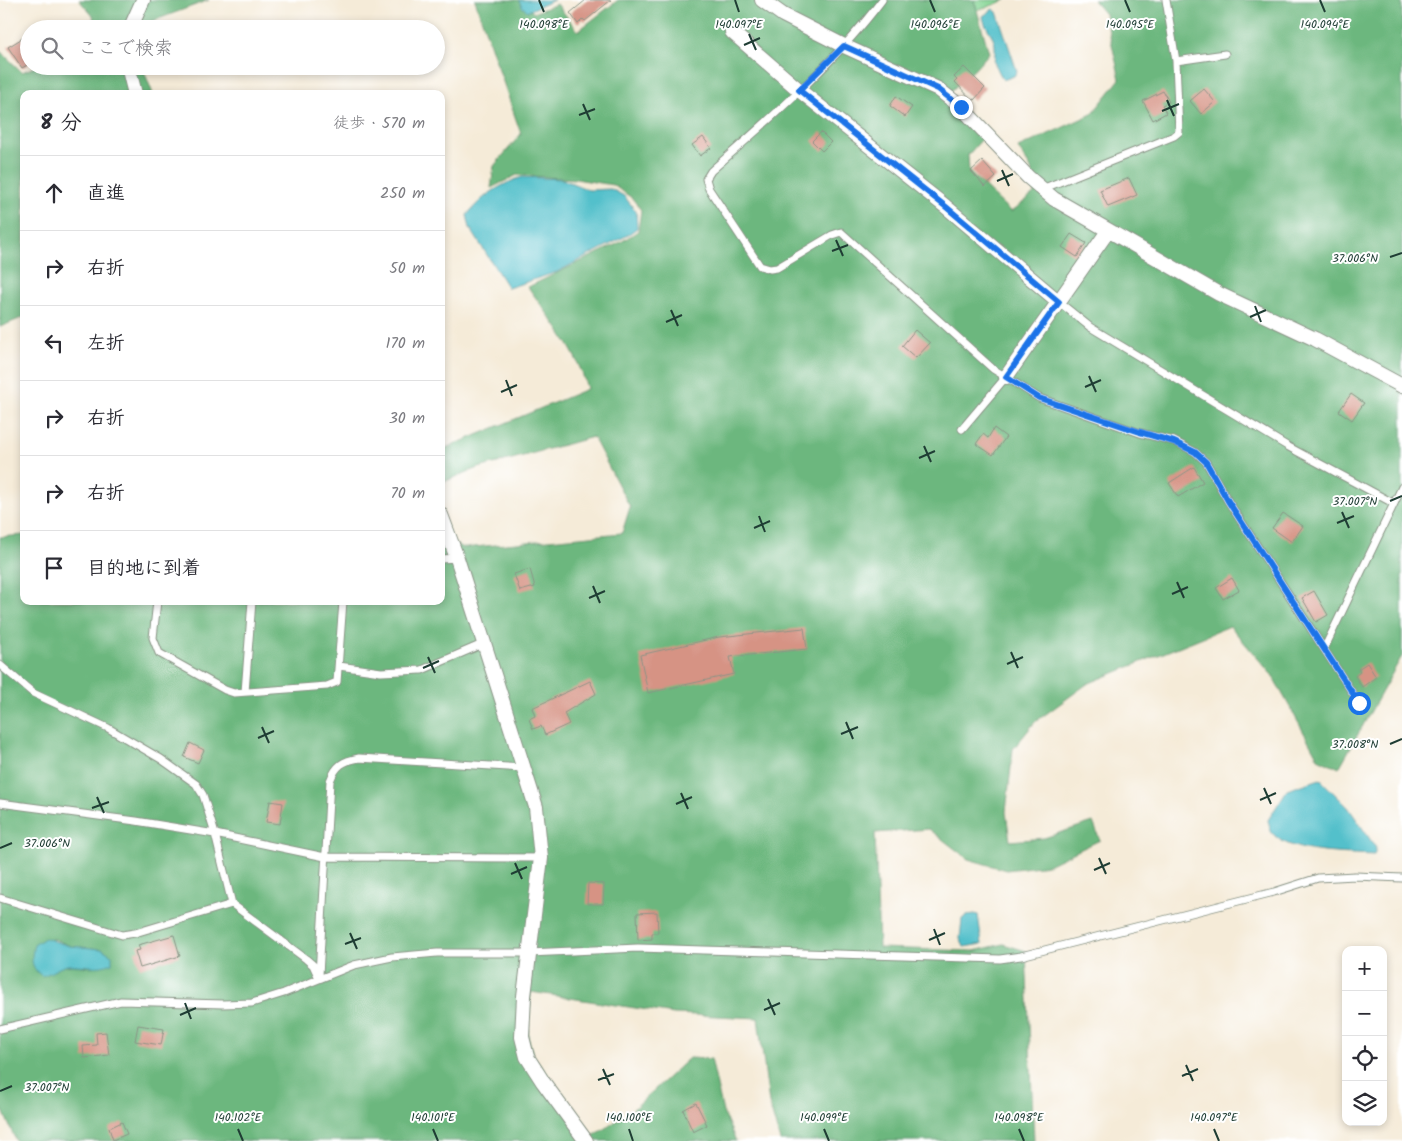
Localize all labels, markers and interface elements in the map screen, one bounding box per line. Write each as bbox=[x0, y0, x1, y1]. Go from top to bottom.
text: 140.098°E bbox=[519, 15, 570, 34]
text: 140.097°E bbox=[715, 15, 764, 34]
text: 140.096°E bbox=[911, 15, 960, 34]
text: 140.095°E bbox=[1106, 15, 1155, 34]
text: 140.094°E bbox=[1301, 15, 1350, 34]
search box bbox=[20, 20, 445, 75]
icon: search bbox=[38, 34, 66, 62]
text: ここで検索 bbox=[78, 34, 173, 64]
route end bbox=[950, 96, 973, 119]
text: 8 分 bbox=[40, 107, 81, 140]
text: 徒歩 · 570 m bbox=[333, 111, 425, 136]
icon: ahead bbox=[40, 179, 68, 207]
text: 直進 bbox=[87, 179, 125, 209]
text: 250 m bbox=[380, 181, 425, 206]
text: 37.006°N bbox=[1332, 249, 1378, 268]
icon: right bbox=[40, 254, 68, 282]
text: 右折 bbox=[87, 254, 125, 284]
text: 50 m bbox=[389, 256, 425, 281]
icon: left bbox=[40, 329, 68, 357]
text: 左折 bbox=[87, 329, 125, 359]
text: 170 m bbox=[385, 331, 425, 356]
icon: right bbox=[40, 404, 68, 432]
text: 右折 bbox=[87, 404, 125, 434]
text: 30 m bbox=[389, 406, 425, 431]
icon: right bbox=[40, 479, 68, 507]
text: 右折 bbox=[87, 479, 125, 509]
text: 70 m bbox=[390, 481, 425, 506]
text: 37.007°N bbox=[1333, 492, 1377, 511]
icon: arrive bbox=[40, 554, 68, 582]
text: 目的地に到着 bbox=[87, 554, 201, 584]
route start bbox=[1348, 692, 1371, 715]
text: 37.008°N bbox=[1332, 735, 1378, 754]
text: 37.006°N bbox=[24, 834, 70, 853]
map controls bbox=[1342, 946, 1387, 1126]
button: + bbox=[1342, 946, 1387, 991]
button: − bbox=[1342, 991, 1387, 1036]
button: locate bbox=[1342, 1036, 1387, 1081]
text: 37.007°N bbox=[25, 1078, 69, 1097]
button: layers bbox=[1342, 1081, 1387, 1126]
text: 140.102°E bbox=[214, 1108, 263, 1127]
text: 140.101°E bbox=[411, 1108, 456, 1127]
text: 140.100°E bbox=[606, 1108, 653, 1127]
text: 140.099°E bbox=[800, 1108, 849, 1127]
text: 140.098°E bbox=[994, 1108, 1045, 1127]
text: 140.097°E bbox=[1190, 1108, 1239, 1127]

